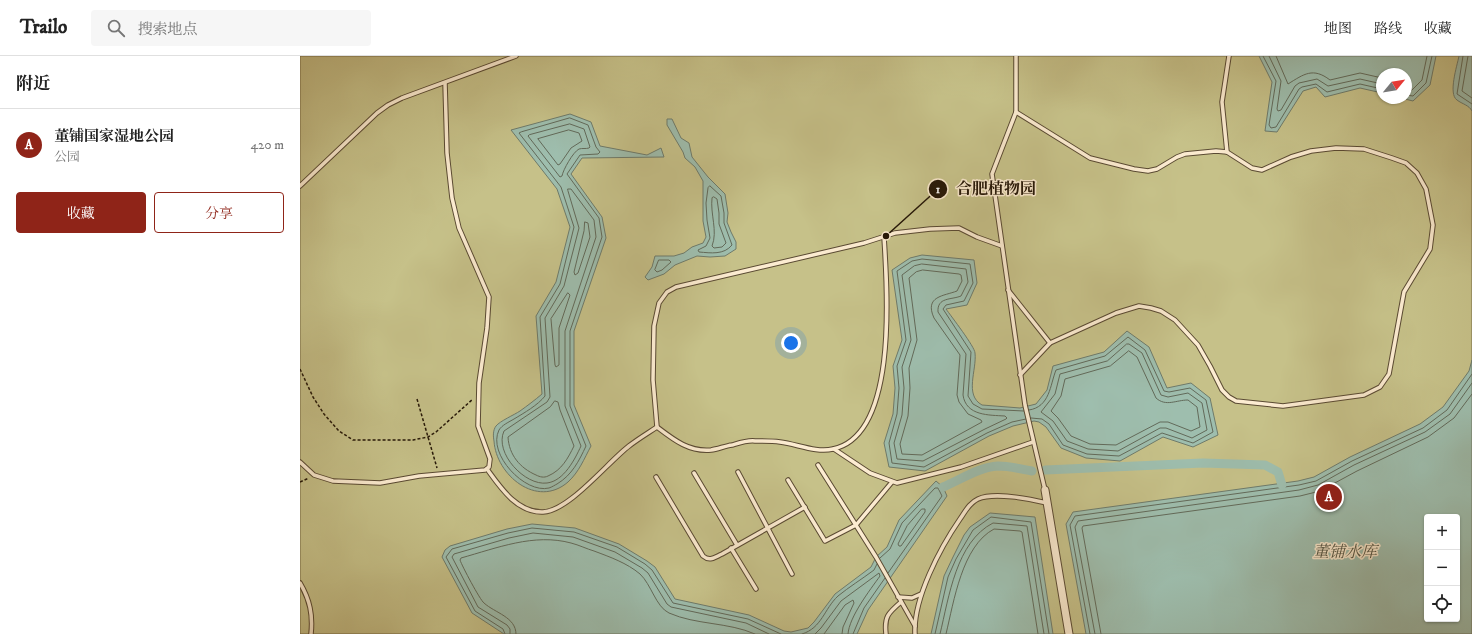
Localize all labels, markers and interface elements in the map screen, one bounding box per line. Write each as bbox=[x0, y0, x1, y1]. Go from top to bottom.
search box bbox=[91, 10, 371, 46]
text: Trailo bbox=[20, 16, 67, 39]
icon: search bbox=[105, 17, 127, 39]
text: 搜索地点 bbox=[137, 20, 197, 39]
text: 地图 bbox=[1324, 20, 1352, 38]
text: 路线 bbox=[1374, 20, 1402, 38]
text: 收藏 bbox=[1424, 20, 1452, 38]
north arrow bbox=[1376, 68, 1412, 104]
text: 附近 bbox=[16, 73, 50, 95]
text: 董铺国家湿地公园 bbox=[54, 127, 174, 146]
text: A bbox=[25, 137, 33, 153]
text: 420 m bbox=[251, 137, 284, 153]
text: 公园 bbox=[54, 149, 80, 165]
callout: 合肥植物园 bbox=[928, 175, 1044, 203]
text: 合肥植物园 bbox=[956, 179, 1036, 199]
text: 1 bbox=[936, 182, 941, 197]
button: 收藏 bbox=[16, 192, 146, 233]
button: 分享 bbox=[154, 192, 284, 233]
your location bbox=[781, 333, 801, 353]
pin: A bbox=[1316, 482, 1342, 512]
map controls bbox=[1424, 514, 1460, 622]
button: + bbox=[1424, 514, 1460, 550]
water label: 董铺水库 bbox=[1313, 542, 1380, 562]
button: − bbox=[1424, 550, 1460, 586]
button: locate bbox=[1424, 586, 1460, 622]

